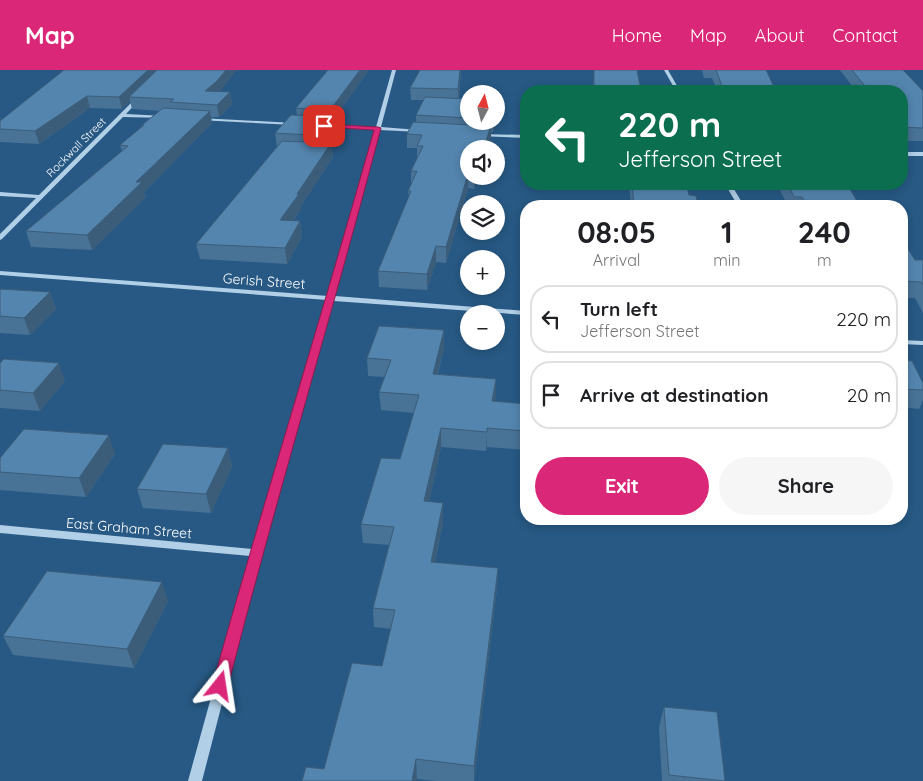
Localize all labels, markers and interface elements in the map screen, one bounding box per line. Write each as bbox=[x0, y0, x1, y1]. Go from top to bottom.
text: Map bbox=[25, 20, 75, 50]
text: Home bbox=[612, 24, 662, 47]
text: Map bbox=[690, 24, 727, 47]
text: About bbox=[755, 24, 805, 47]
text: Contact bbox=[833, 24, 898, 47]
north arrow bbox=[460, 85, 505, 130]
map controls bbox=[460, 85, 505, 350]
text: 220 m bbox=[618, 102, 721, 146]
pin bbox=[303, 105, 345, 147]
icon: left bbox=[535, 105, 600, 170]
icon: arrive bbox=[310, 112, 338, 140]
street label: Rockwall Street bbox=[43, 114, 109, 180]
button: sound bbox=[460, 140, 505, 185]
text: Jefferson Street bbox=[618, 145, 782, 173]
button: layers bbox=[460, 195, 505, 240]
text: 08:05 bbox=[577, 213, 656, 251]
text: 1 bbox=[721, 213, 733, 251]
text: 240 bbox=[798, 213, 851, 251]
button: + bbox=[460, 250, 505, 295]
text: Arrival bbox=[593, 250, 641, 270]
text: min bbox=[713, 250, 740, 270]
text: m bbox=[817, 250, 831, 270]
street label: Gerish Street bbox=[222, 269, 306, 293]
text: Turn left bbox=[580, 297, 658, 321]
button: − bbox=[460, 305, 505, 350]
icon: left bbox=[537, 305, 565, 333]
text: 220 m bbox=[836, 307, 891, 331]
text: Jefferson Street bbox=[580, 321, 699, 341]
icon: arrive bbox=[537, 381, 565, 409]
text: Arrive at destination bbox=[580, 383, 769, 407]
text: 20 m bbox=[847, 383, 891, 407]
button: Exit bbox=[535, 457, 709, 515]
button: Share bbox=[719, 457, 893, 515]
street label: East Graham Street bbox=[65, 514, 193, 542]
position arrow bbox=[193, 659, 245, 711]

